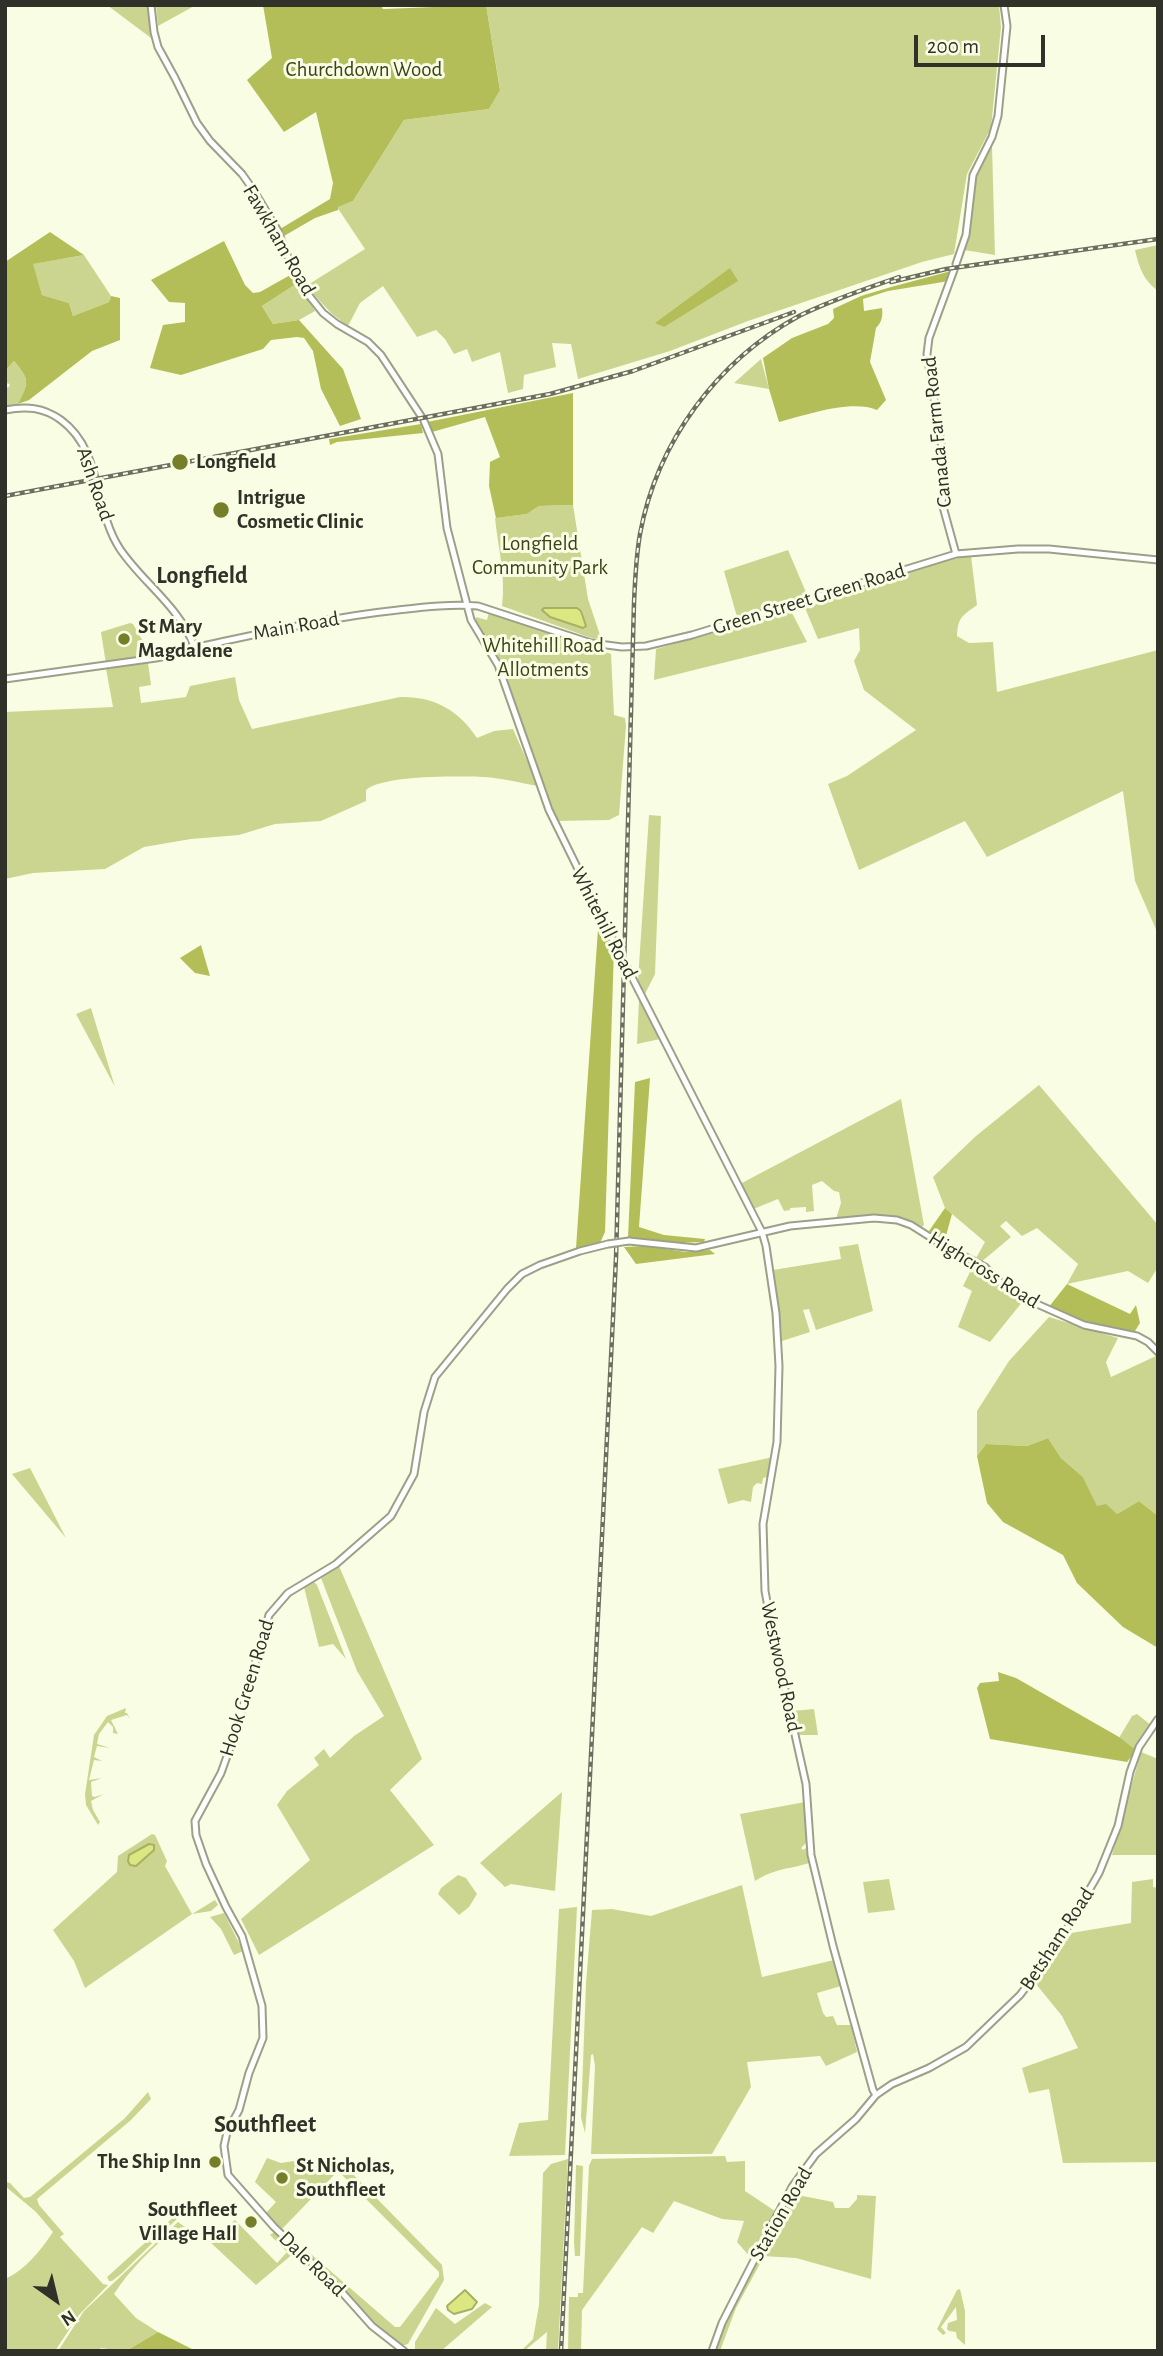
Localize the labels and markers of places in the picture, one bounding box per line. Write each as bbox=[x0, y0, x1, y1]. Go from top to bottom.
place label: Longfield bbox=[196, 449, 276, 475]
marker: Longfield bbox=[170, 452, 190, 472]
place label: Intrigue Cosmetic Clinic bbox=[237, 485, 363, 535]
marker: Intrigue Cosmetic Clinic bbox=[211, 500, 231, 520]
place label: St Mary Magdalene bbox=[138, 614, 233, 664]
marker: St Mary Magdalene bbox=[116, 631, 132, 647]
place label: The Ship Inn bbox=[97, 2149, 201, 2175]
place label: St Nicholas, Southfleet bbox=[296, 2153, 395, 2203]
marker: The Ship Inn bbox=[207, 2154, 223, 2170]
marker: St Nicholas, Southfleet bbox=[274, 2170, 290, 2186]
place label: Southfleet Village Hall bbox=[139, 2197, 237, 2247]
marker: Southfleet Village Hall bbox=[243, 2214, 259, 2230]

